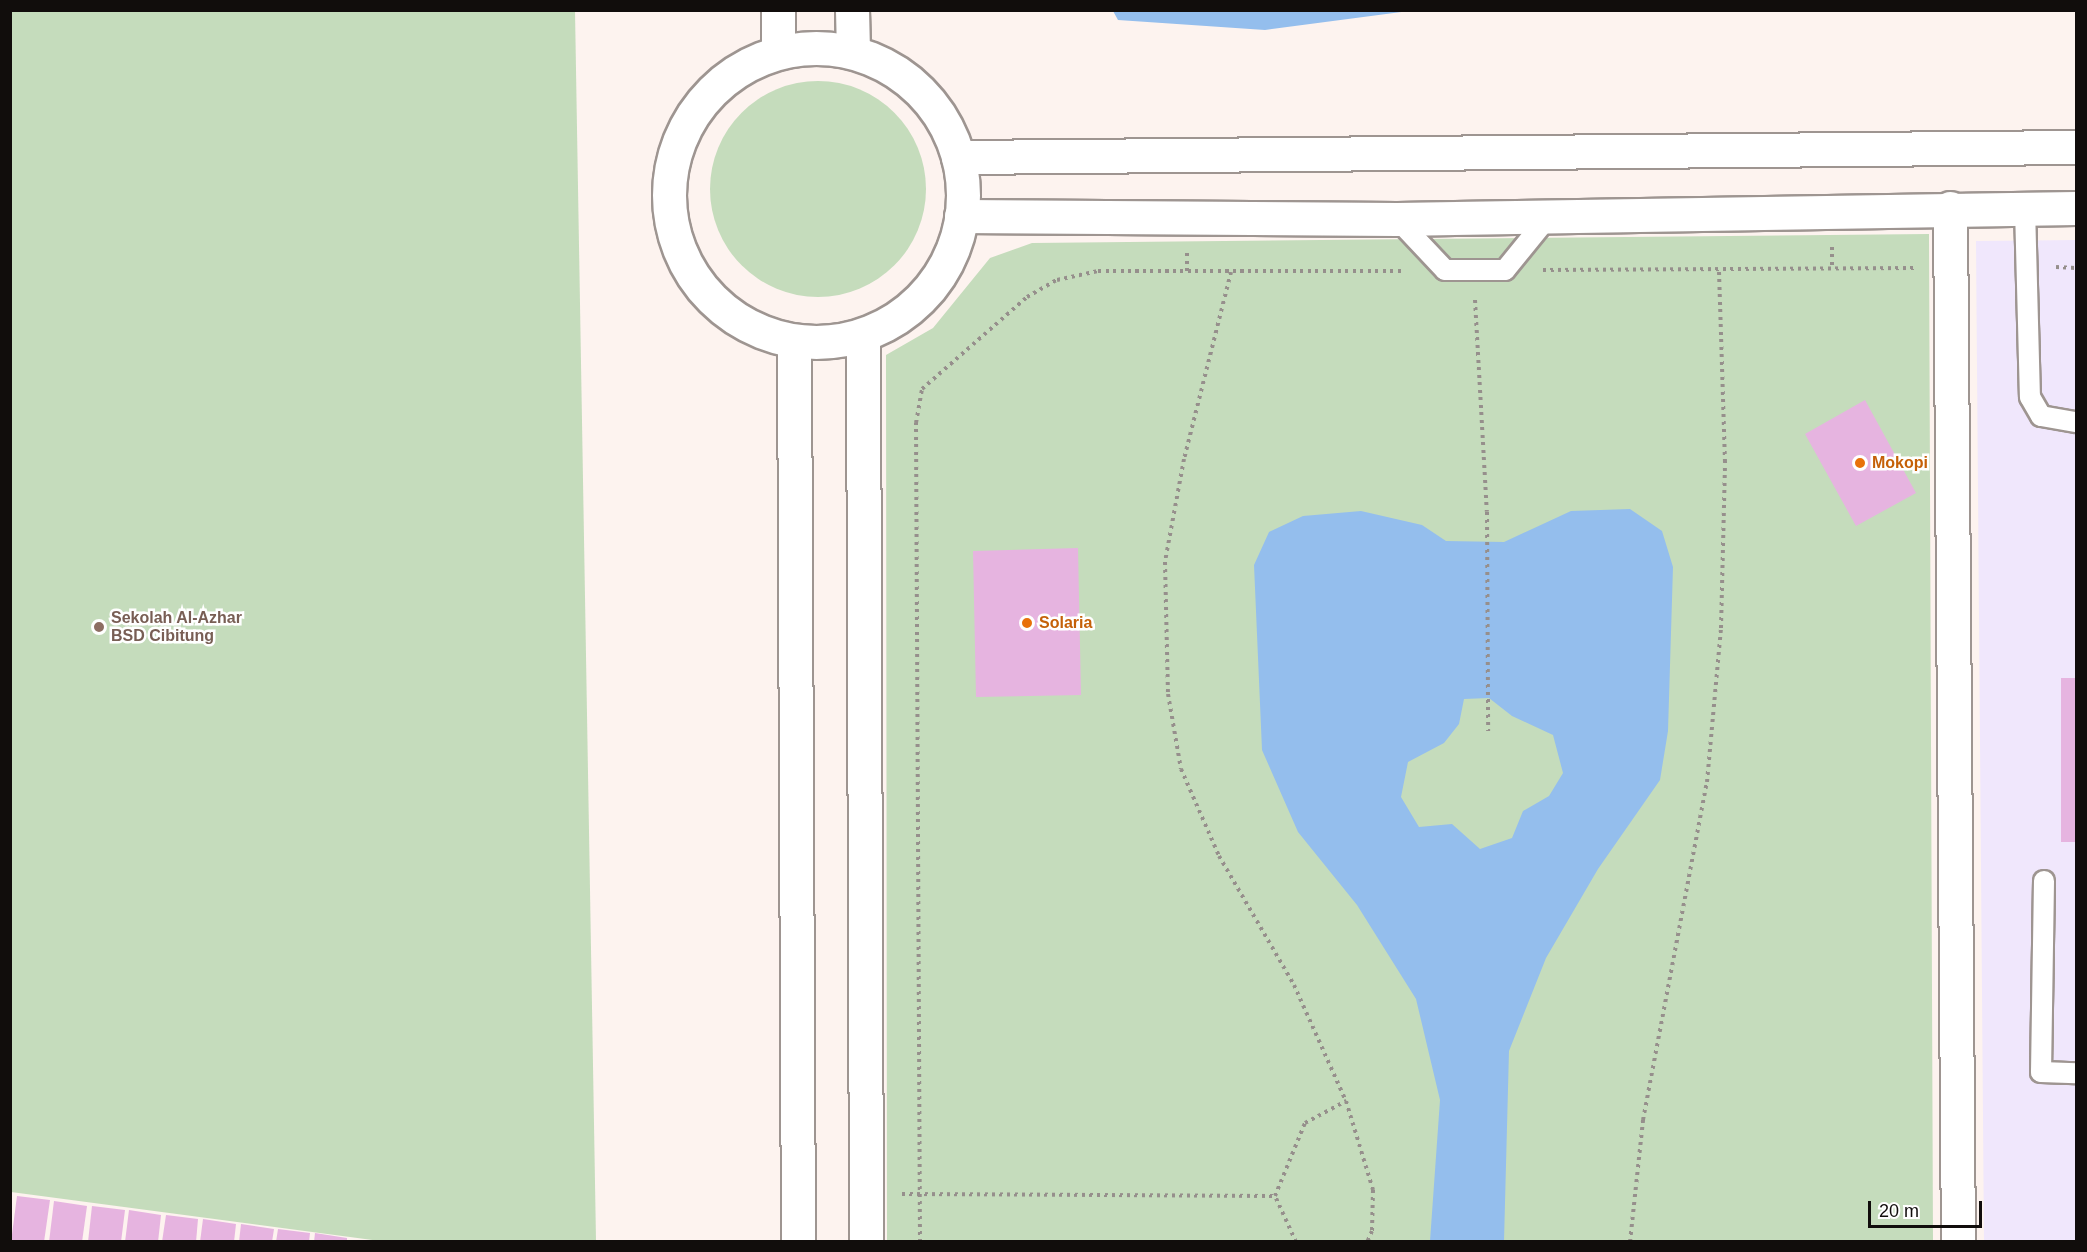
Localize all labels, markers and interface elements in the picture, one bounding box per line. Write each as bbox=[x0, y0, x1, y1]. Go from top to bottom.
place label: Mokopi bbox=[1872, 453, 1928, 473]
marker: Mokopi bbox=[1853, 456, 1867, 470]
place label: Sekolah Al-Azhar BSD Cibitung bbox=[111, 608, 243, 646]
place label: Solaria bbox=[1039, 613, 1092, 633]
marker: Solaria bbox=[1020, 616, 1034, 630]
marker: Sekolah Al-Azhar BSD Cibitung bbox=[92, 620, 106, 634]
scale bar bbox=[1871, 1189, 1985, 1227]
text: 20 m bbox=[1879, 1201, 1919, 1221]

